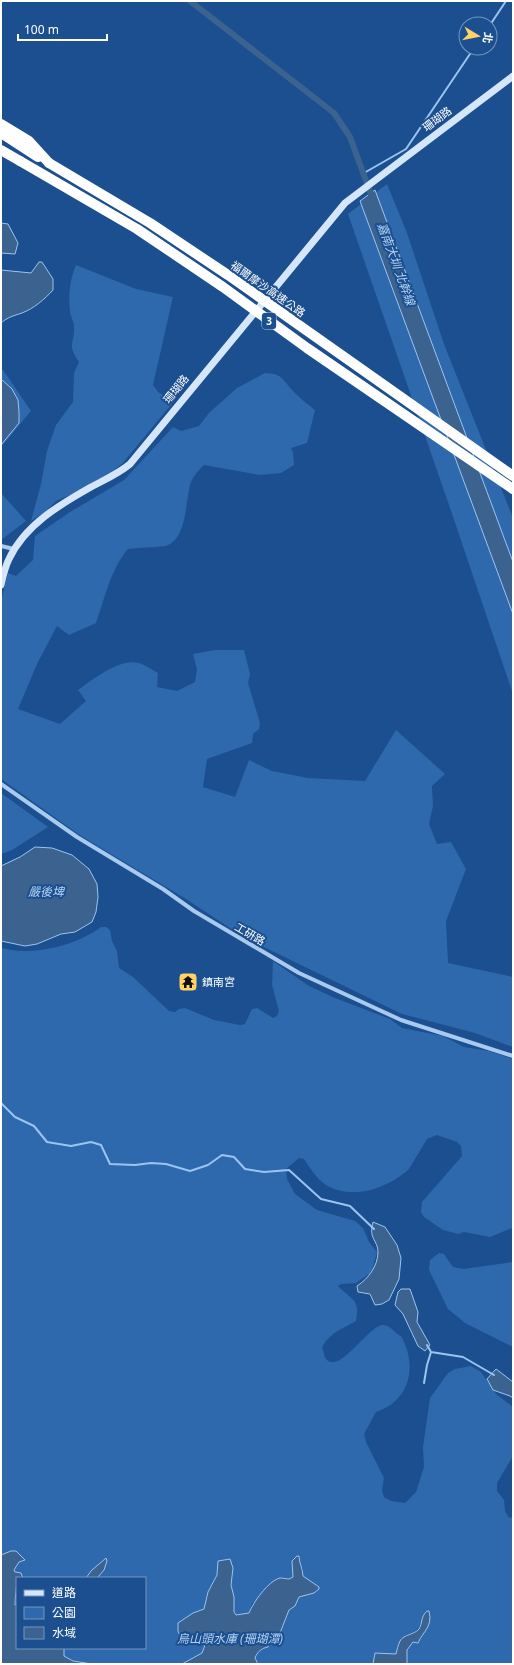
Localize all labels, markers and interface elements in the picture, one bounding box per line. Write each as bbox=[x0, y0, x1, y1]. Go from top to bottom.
scale bar bbox=[18, 16, 107, 42]
north arrow bbox=[458, 16, 498, 56]
text: 100 m bbox=[24, 21, 59, 38]
text: 北 bbox=[480, 31, 497, 45]
street label: 珊瑚路 bbox=[419, 103, 454, 135]
water label: 嘉南大圳 北幹線 bbox=[374, 220, 420, 310]
street label: 福爾摩沙高速公路 bbox=[228, 257, 309, 320]
road number: 3 bbox=[262, 313, 276, 329]
street label: 珊瑚路 bbox=[159, 371, 192, 406]
water label: 嚴後埤 bbox=[28, 883, 66, 900]
street label: 工研路 bbox=[232, 919, 268, 948]
temple icon: 鎮南宮 bbox=[177, 971, 199, 993]
place label: 鎮南宮 bbox=[202, 974, 235, 989]
legend bbox=[16, 1577, 146, 1649]
text: 道路 bbox=[52, 1584, 76, 1601]
text: 公園 bbox=[52, 1604, 76, 1621]
text: 水域 bbox=[52, 1624, 76, 1641]
water label: 烏山頭水庫 (珊瑚潭) bbox=[177, 1630, 283, 1647]

